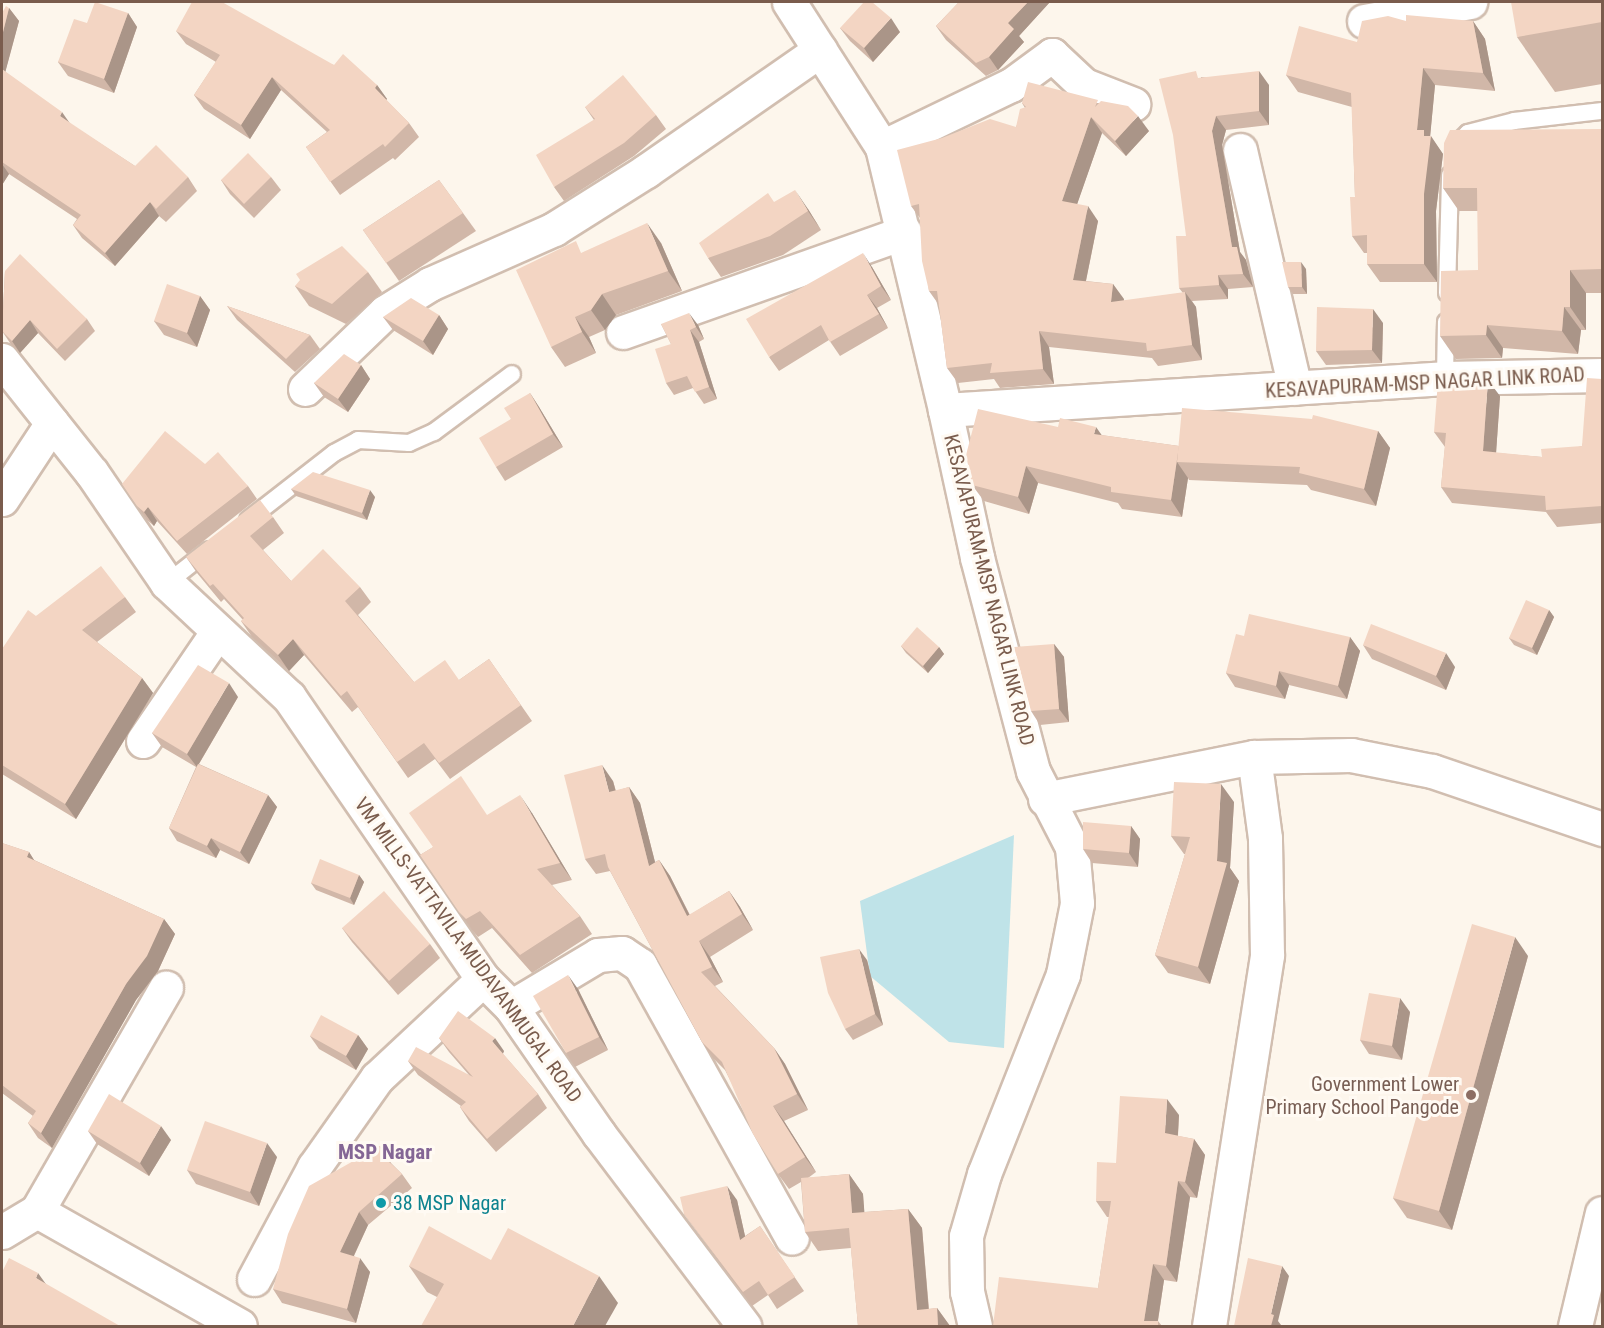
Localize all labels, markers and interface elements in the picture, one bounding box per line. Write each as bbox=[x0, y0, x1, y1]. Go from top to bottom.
street label: KESAVAPURAM-MSP NAGAR LINK ROAD bbox=[1265, 363, 1585, 403]
street label: KESAVAPURAM-MSP NAGAR LINK ROAD bbox=[939, 432, 1039, 748]
street label: VM MILLS-VATTAVILA-MUDAVANMUGAL ROAD bbox=[349, 793, 587, 1107]
place label: Government Lower Primary School Pangode bbox=[1265, 1072, 1459, 1119]
marker: Government Lower Primary School Pangode bbox=[1464, 1088, 1478, 1102]
district label: MSP Nagar bbox=[338, 1139, 432, 1165]
place label: 38 MSP Nagar bbox=[393, 1191, 506, 1215]
marker: 38 MSP Nagar bbox=[374, 1196, 388, 1210]

